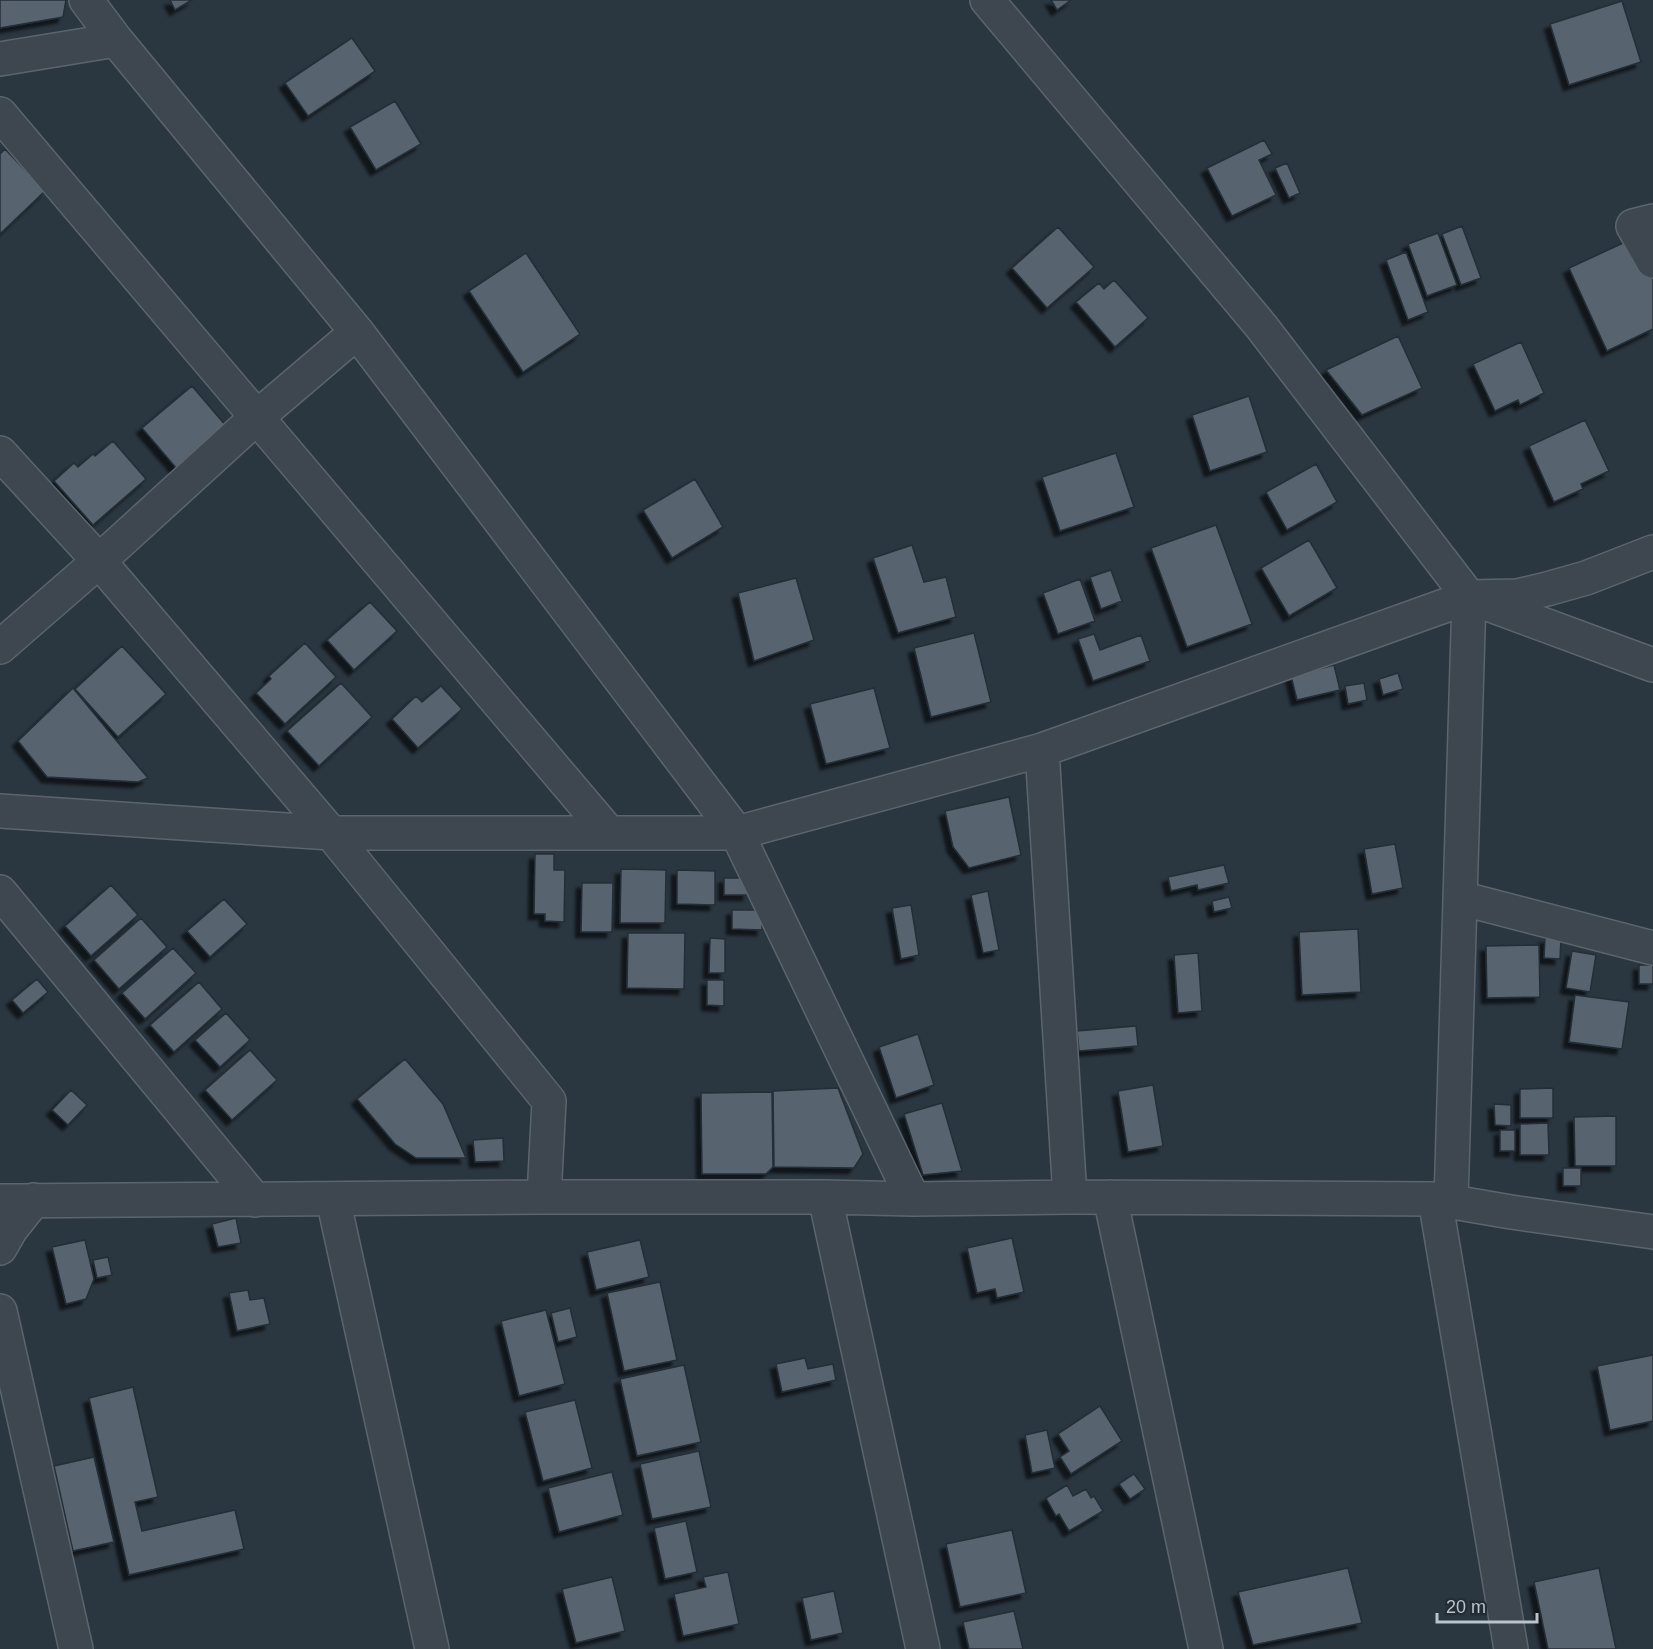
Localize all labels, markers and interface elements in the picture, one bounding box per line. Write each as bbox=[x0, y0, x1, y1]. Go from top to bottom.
scale bar bbox=[1437, 1586, 1538, 1624]
text: 20 m bbox=[1446, 1597, 1486, 1617]

